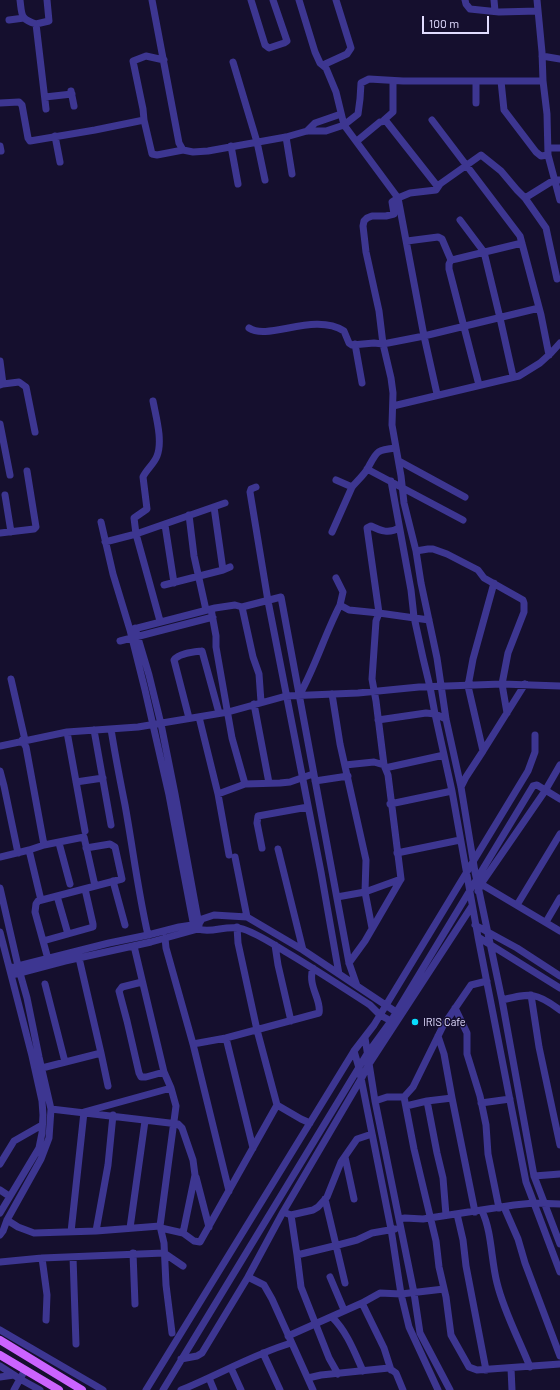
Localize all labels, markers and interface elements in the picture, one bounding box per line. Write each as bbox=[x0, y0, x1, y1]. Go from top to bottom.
scale bar bbox=[424, 8, 491, 34]
text: 100 m bbox=[429, 16, 459, 30]
place label: IRIS Cafe bbox=[423, 1015, 465, 1029]
marker: IRIS Cafe bbox=[410, 1017, 420, 1027]

